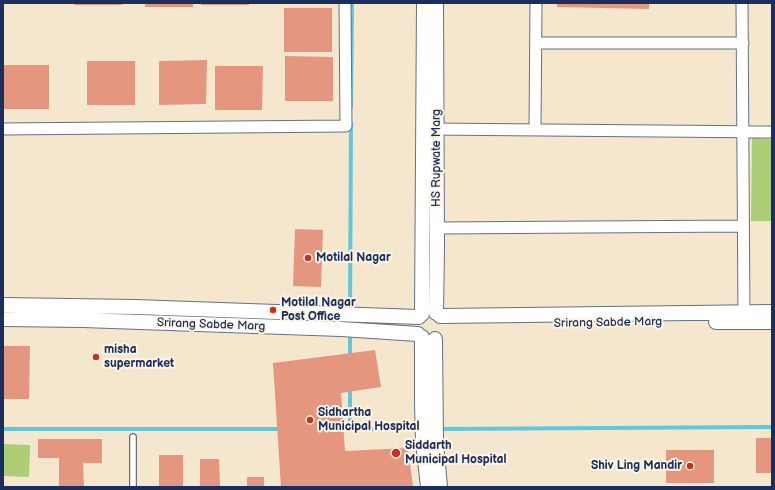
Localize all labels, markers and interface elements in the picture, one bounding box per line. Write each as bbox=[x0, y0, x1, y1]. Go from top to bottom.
street label: HS Rupwate Marg bbox=[430, 109, 444, 207]
place label: Motilal Nagar bbox=[316, 251, 391, 265]
marker: Motilal Nagar bbox=[303, 253, 313, 263]
place label: Motilal Nagar Post Office bbox=[281, 296, 356, 324]
marker: Motilal Nagar Post Office bbox=[268, 305, 278, 315]
street label: Srirang Sabde Marg bbox=[554, 315, 662, 331]
street label: Srirang Sabde Marg bbox=[157, 316, 265, 334]
place label: misha supermarket bbox=[104, 343, 174, 371]
marker: misha supermarket bbox=[91, 352, 101, 362]
place label: Sidhartha Municipal Hospital bbox=[318, 406, 419, 434]
marker: Sidhartha Municipal Hospital bbox=[305, 415, 315, 425]
place label: Siddarth Municipal Hospital bbox=[405, 439, 506, 467]
marker: Siddarth Municipal Hospital bbox=[390, 447, 402, 459]
place label: Shiv Ling Mandir bbox=[591, 459, 682, 473]
marker: Shiv Ling Mandir bbox=[685, 461, 695, 471]

